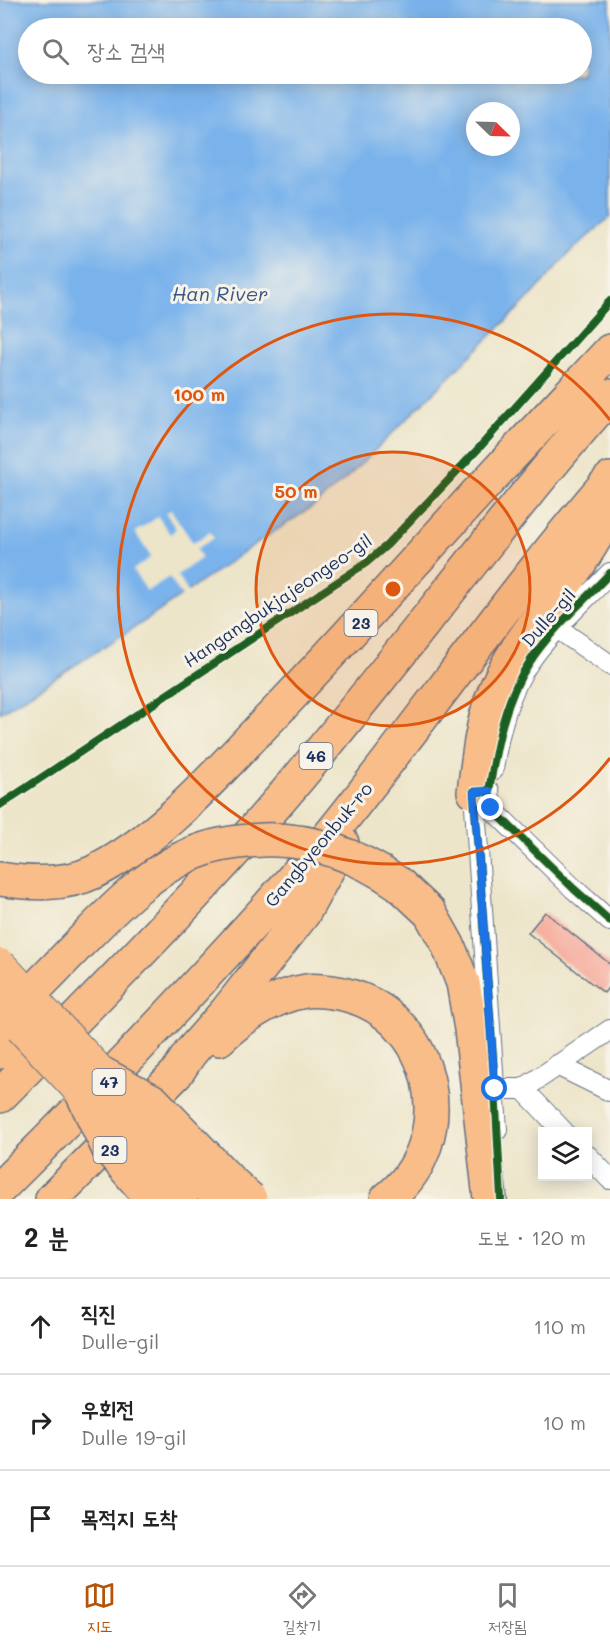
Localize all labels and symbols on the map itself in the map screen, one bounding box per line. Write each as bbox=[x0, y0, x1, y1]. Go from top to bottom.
north arrow bbox=[466, 102, 520, 156]
water label: Han River bbox=[172, 280, 268, 306]
text: 100 m bbox=[173, 382, 225, 406]
text: 50 m bbox=[275, 479, 317, 503]
street label: Hangangbukjajeongeo-gil bbox=[179, 528, 376, 672]
centre of rings bbox=[383, 579, 403, 599]
street label: Dulle-gil bbox=[516, 583, 581, 652]
road number: 23 bbox=[344, 610, 378, 636]
road number: 46 bbox=[300, 743, 332, 769]
street label: Gangbyeonbuk-ro bbox=[259, 777, 378, 912]
route end bbox=[477, 794, 503, 820]
road number: 47 bbox=[92, 1069, 126, 1095]
route start bbox=[481, 1075, 507, 1101]
road number: 23 bbox=[94, 1137, 126, 1163]

